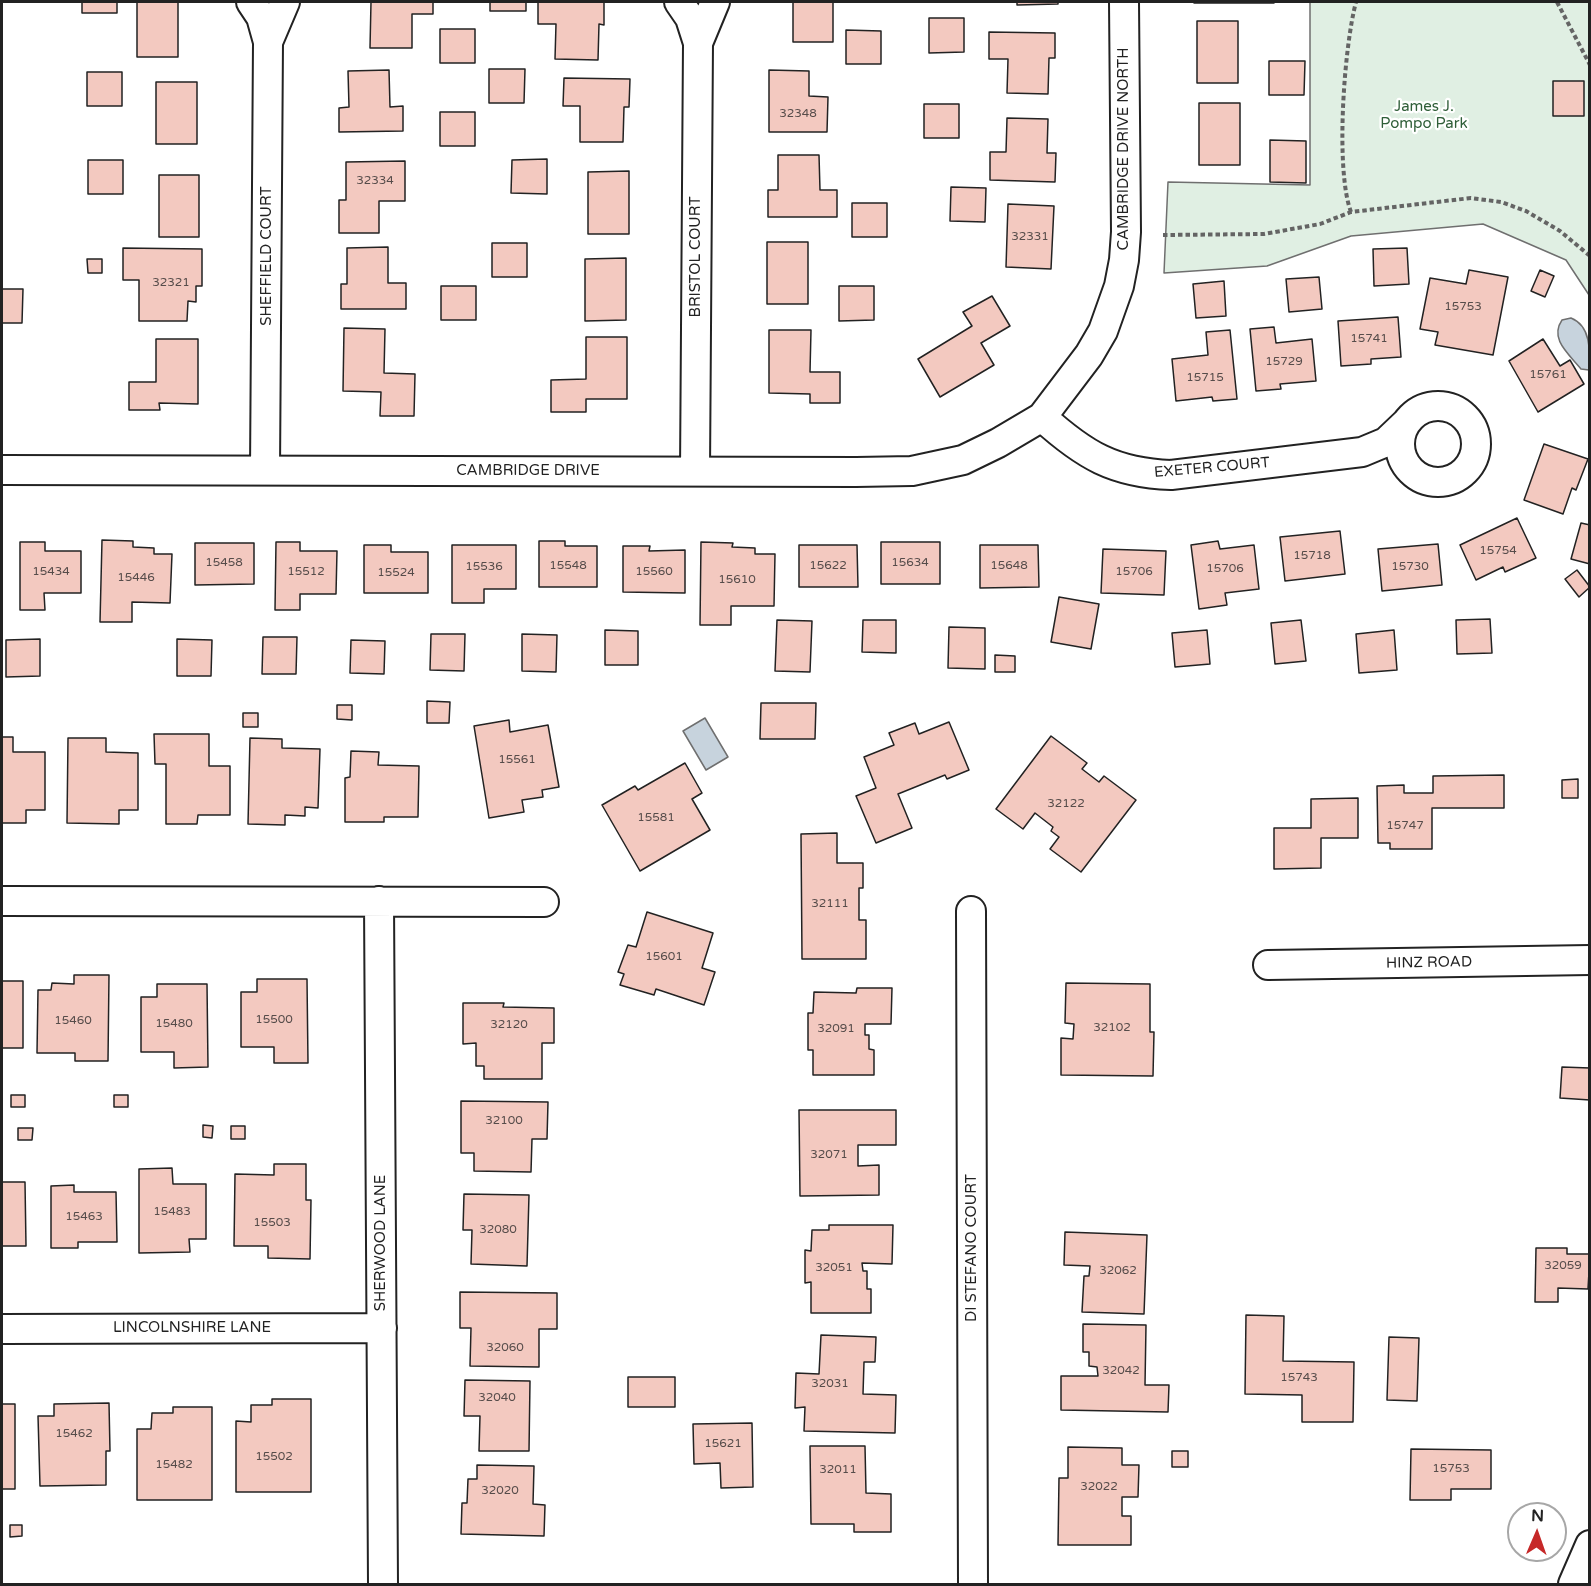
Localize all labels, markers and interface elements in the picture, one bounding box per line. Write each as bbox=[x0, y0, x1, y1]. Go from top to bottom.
street label: CAMBRIDGE DRIVE NORTH bbox=[1115, 47, 1133, 251]
park label: James J. Pompo Park bbox=[1380, 98, 1468, 133]
house number: 32348 bbox=[779, 107, 817, 121]
house number: 32334 bbox=[356, 174, 394, 188]
street label: SHEFFIELD COURT bbox=[258, 186, 276, 326]
street label: BRISTOL COURT bbox=[687, 196, 705, 318]
house number: 32331 bbox=[1011, 230, 1049, 244]
house number: 32321 bbox=[152, 276, 190, 290]
house number: 15753 bbox=[1444, 300, 1482, 314]
house number: 15741 bbox=[1350, 332, 1388, 346]
house number: 15729 bbox=[1265, 355, 1303, 369]
house number: 15761 bbox=[1529, 368, 1567, 382]
house number: 15715 bbox=[1186, 371, 1224, 385]
street label: EXETER COURT bbox=[1153, 454, 1271, 482]
street label: CAMBRIDGE DRIVE bbox=[456, 462, 600, 480]
house number: 15754 bbox=[1479, 544, 1517, 558]
house number: 15718 bbox=[1293, 549, 1331, 563]
house number: 15458 bbox=[205, 556, 243, 570]
house number: 15634 bbox=[891, 556, 929, 570]
house number: 15548 bbox=[549, 559, 587, 573]
house number: 15622 bbox=[809, 559, 847, 573]
house number: 15648 bbox=[990, 559, 1028, 573]
house number: 15536 bbox=[465, 560, 503, 574]
house number: 15730 bbox=[1391, 560, 1429, 574]
house number: 15706 bbox=[1206, 562, 1244, 576]
house number: 15434 bbox=[32, 565, 70, 579]
house number: 15512 bbox=[287, 565, 325, 579]
house number: 15560 bbox=[635, 565, 673, 579]
house number: 15706 bbox=[1115, 565, 1153, 579]
house number: 15524 bbox=[377, 566, 415, 580]
house number: 15446 bbox=[117, 571, 155, 585]
house number: 15610 bbox=[718, 573, 756, 587]
house number: 15561 bbox=[498, 753, 536, 767]
house number: 32122 bbox=[1047, 797, 1085, 811]
house number: 15581 bbox=[637, 811, 675, 825]
house number: 15747 bbox=[1386, 819, 1424, 833]
house number: 32111 bbox=[811, 897, 849, 911]
house number: 15601 bbox=[645, 950, 683, 964]
street label: HINZ ROAD bbox=[1386, 953, 1472, 973]
house number: 15500 bbox=[255, 1013, 293, 1027]
house number: 15460 bbox=[54, 1014, 92, 1028]
house number: 15480 bbox=[155, 1017, 193, 1031]
house number: 32120 bbox=[490, 1018, 528, 1032]
house number: 32102 bbox=[1093, 1021, 1131, 1035]
house number: 32091 bbox=[817, 1022, 855, 1036]
house number: 32100 bbox=[485, 1114, 523, 1128]
house number: 32071 bbox=[810, 1148, 848, 1162]
street label: DI STEFANO COURT bbox=[963, 1174, 981, 1322]
street label: SHERWOOD LANE bbox=[372, 1175, 390, 1311]
house number: 15483 bbox=[153, 1205, 191, 1219]
house number: 15463 bbox=[65, 1210, 103, 1224]
house number: 15503 bbox=[253, 1216, 291, 1230]
house number: 32080 bbox=[479, 1223, 517, 1237]
house number: 32059 bbox=[1544, 1259, 1582, 1273]
house number: 32051 bbox=[815, 1261, 853, 1275]
house number: 32062 bbox=[1099, 1264, 1137, 1278]
street label: LINCOLNSHIRE LANE bbox=[113, 1319, 271, 1337]
house number: 32060 bbox=[486, 1341, 524, 1355]
house number: 32042 bbox=[1102, 1364, 1140, 1378]
house number: 15743 bbox=[1280, 1371, 1318, 1385]
house number: 32031 bbox=[811, 1377, 849, 1391]
house number: 32040 bbox=[478, 1391, 516, 1405]
house number: 15462 bbox=[55, 1427, 93, 1441]
house number: 15621 bbox=[704, 1437, 742, 1451]
house number: 15502 bbox=[255, 1450, 293, 1464]
house number: 15482 bbox=[155, 1458, 193, 1472]
house number: 15753 bbox=[1432, 1462, 1470, 1476]
house number: 32011 bbox=[819, 1463, 857, 1477]
house number: 32022 bbox=[1080, 1480, 1118, 1494]
house number: 32020 bbox=[481, 1484, 519, 1498]
north arrow bbox=[1507, 1502, 1567, 1562]
text: N bbox=[1531, 1506, 1544, 1526]

